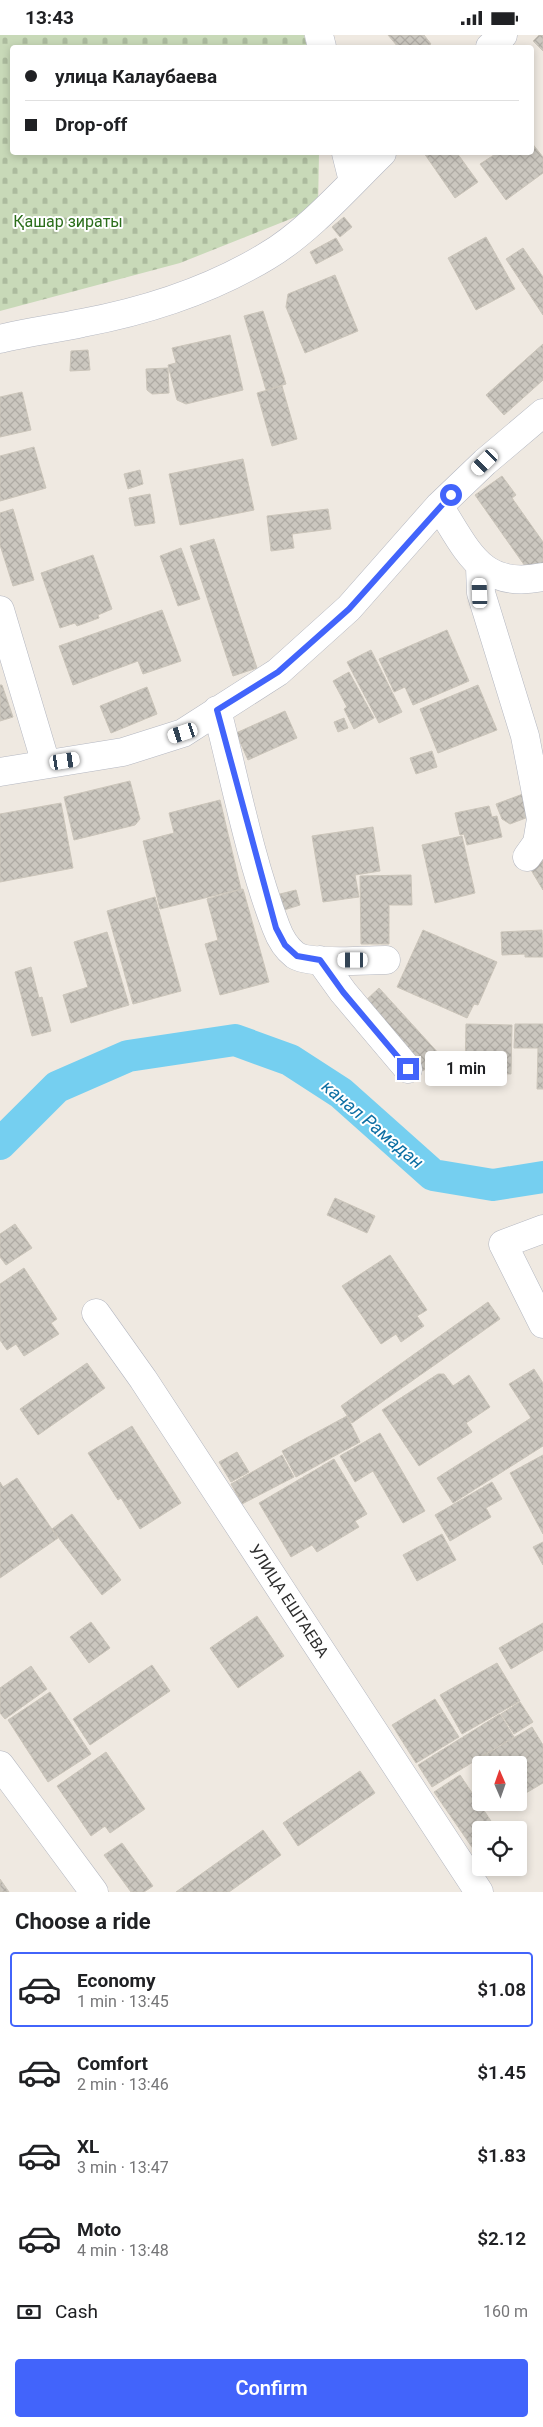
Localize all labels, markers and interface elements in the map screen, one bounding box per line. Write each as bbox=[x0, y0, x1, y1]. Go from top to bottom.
text: 13:43 bbox=[25, 6, 74, 29]
text: улица Калаубаева bbox=[55, 65, 217, 88]
text: Drop-off bbox=[55, 113, 127, 136]
park label: Қашар зираты bbox=[13, 212, 123, 231]
car bbox=[468, 446, 501, 478]
route start bbox=[440, 484, 462, 506]
car bbox=[471, 578, 488, 608]
car bbox=[166, 721, 199, 745]
car bbox=[49, 751, 80, 771]
car bbox=[338, 953, 368, 968]
callout: 1 min bbox=[426, 1051, 508, 1087]
route end bbox=[397, 1058, 419, 1080]
text: 1 min bbox=[446, 1059, 486, 1078]
water label: канал Рамадан bbox=[318, 1075, 428, 1173]
street label: УЛИЦА ЕШТАЕВА bbox=[245, 1541, 333, 1662]
north arrow bbox=[472, 1756, 528, 1811]
map controls bbox=[472, 1756, 527, 1876]
button: locate bbox=[472, 1821, 527, 1876]
text: Choose a ride bbox=[15, 1909, 151, 1934]
icon: car bbox=[17, 1967, 62, 2012]
text: Economy bbox=[77, 1969, 156, 1992]
text: $1.08 bbox=[477, 1978, 526, 2001]
text: 1 min · 13:45 bbox=[77, 1992, 169, 2011]
icon: car bbox=[17, 2050, 62, 2095]
text: Comfort bbox=[77, 2052, 148, 2075]
text: $1.45 bbox=[477, 2061, 526, 2084]
text: 2 min · 13:46 bbox=[77, 2075, 169, 2094]
icon: car bbox=[17, 2133, 62, 2178]
text: XL bbox=[77, 2135, 99, 2158]
text: $1.83 bbox=[477, 2144, 526, 2167]
text: 3 min · 13:47 bbox=[77, 2158, 169, 2177]
icon: car bbox=[17, 2216, 62, 2261]
text: Moto bbox=[77, 2218, 121, 2241]
text: $2.12 bbox=[477, 2227, 526, 2250]
text: 4 min · 13:48 bbox=[77, 2241, 169, 2260]
icon: cash bbox=[15, 2298, 43, 2326]
text: Cash bbox=[55, 2300, 98, 2323]
text: 160 m bbox=[483, 2302, 528, 2321]
button: Confirm bbox=[15, 2359, 528, 2417]

